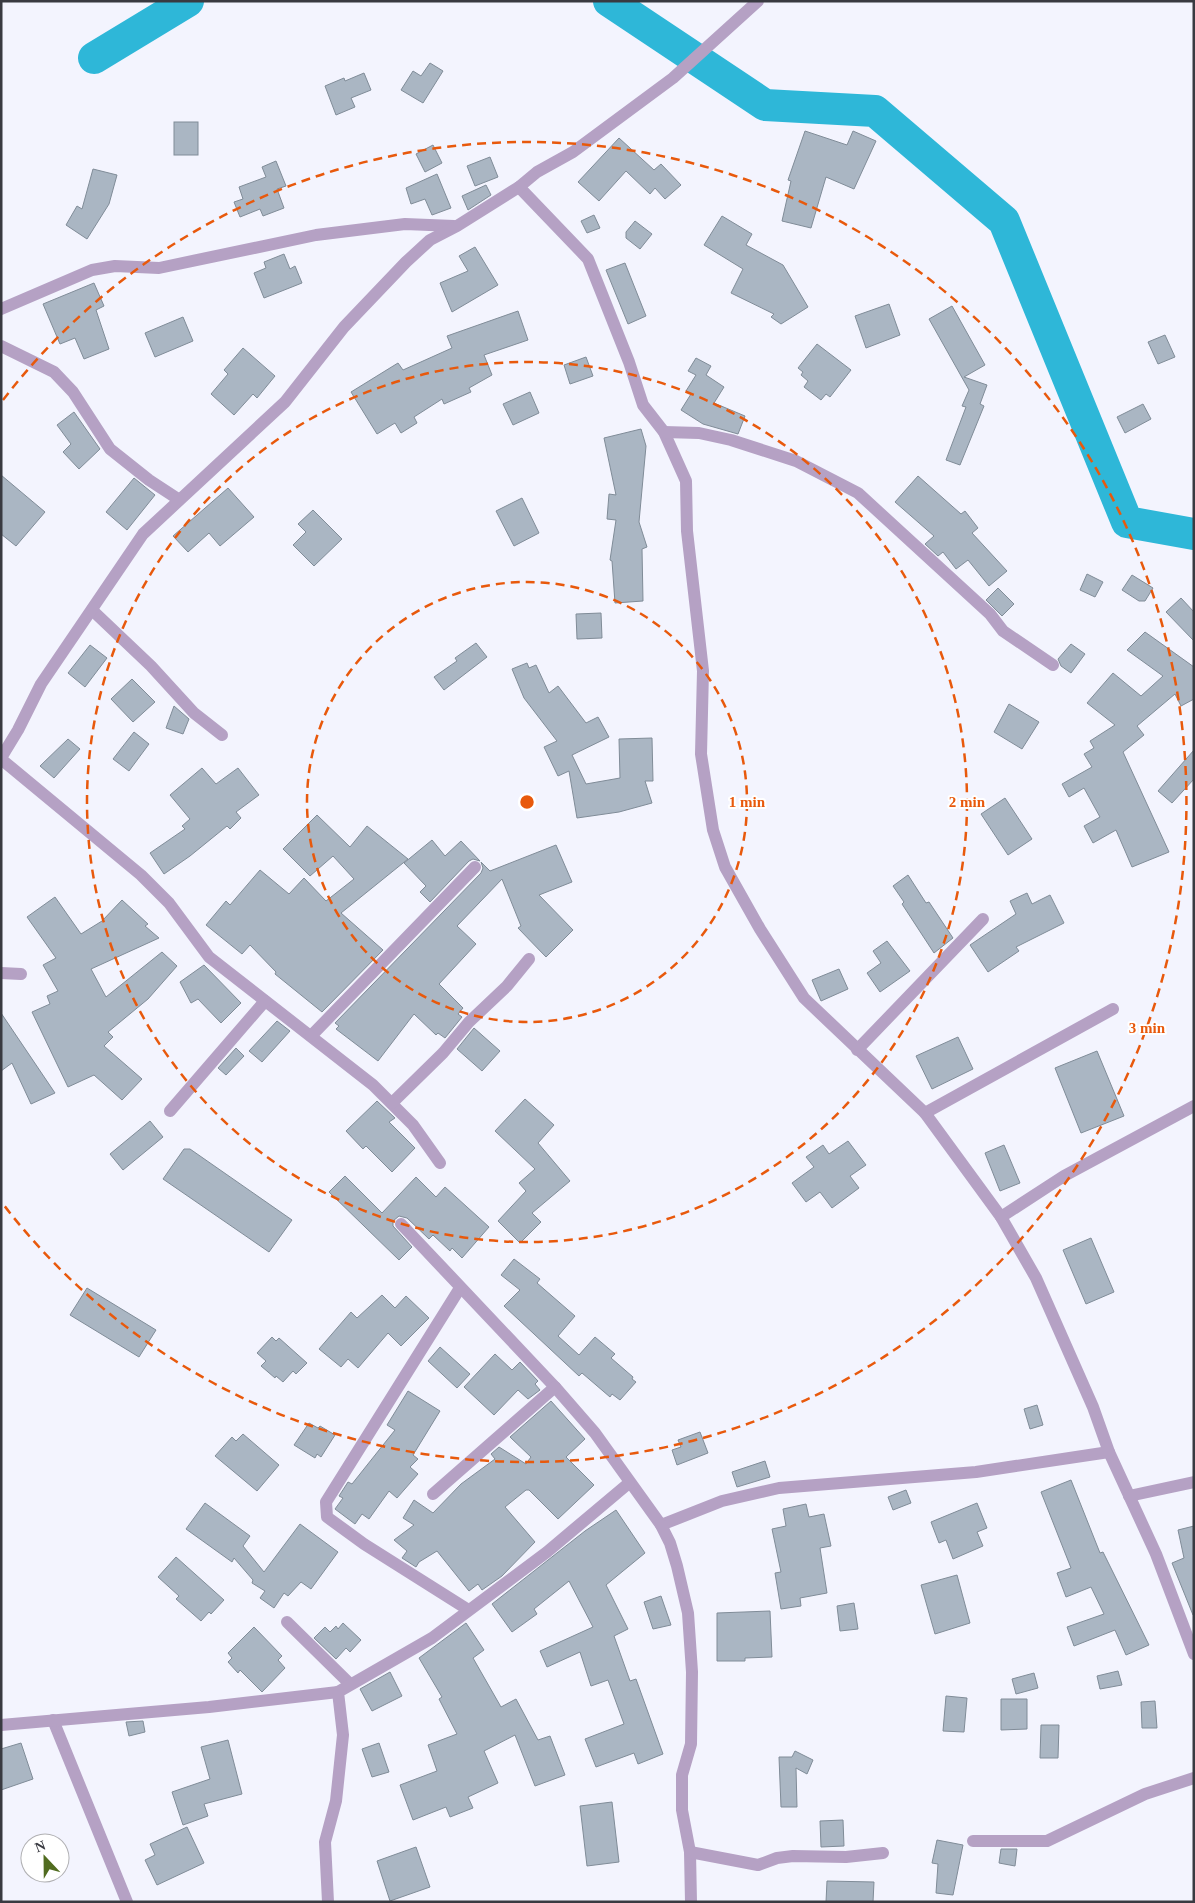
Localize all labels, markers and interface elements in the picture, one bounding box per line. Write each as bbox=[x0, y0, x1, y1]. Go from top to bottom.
centre of rings bbox=[518, 793, 536, 811]
text: 1 min bbox=[729, 794, 766, 810]
text: 2 min bbox=[949, 794, 986, 810]
text: 3 min bbox=[1129, 1020, 1166, 1036]
north arrow bbox=[20, 1833, 70, 1883]
text: N bbox=[33, 1838, 48, 1855]

